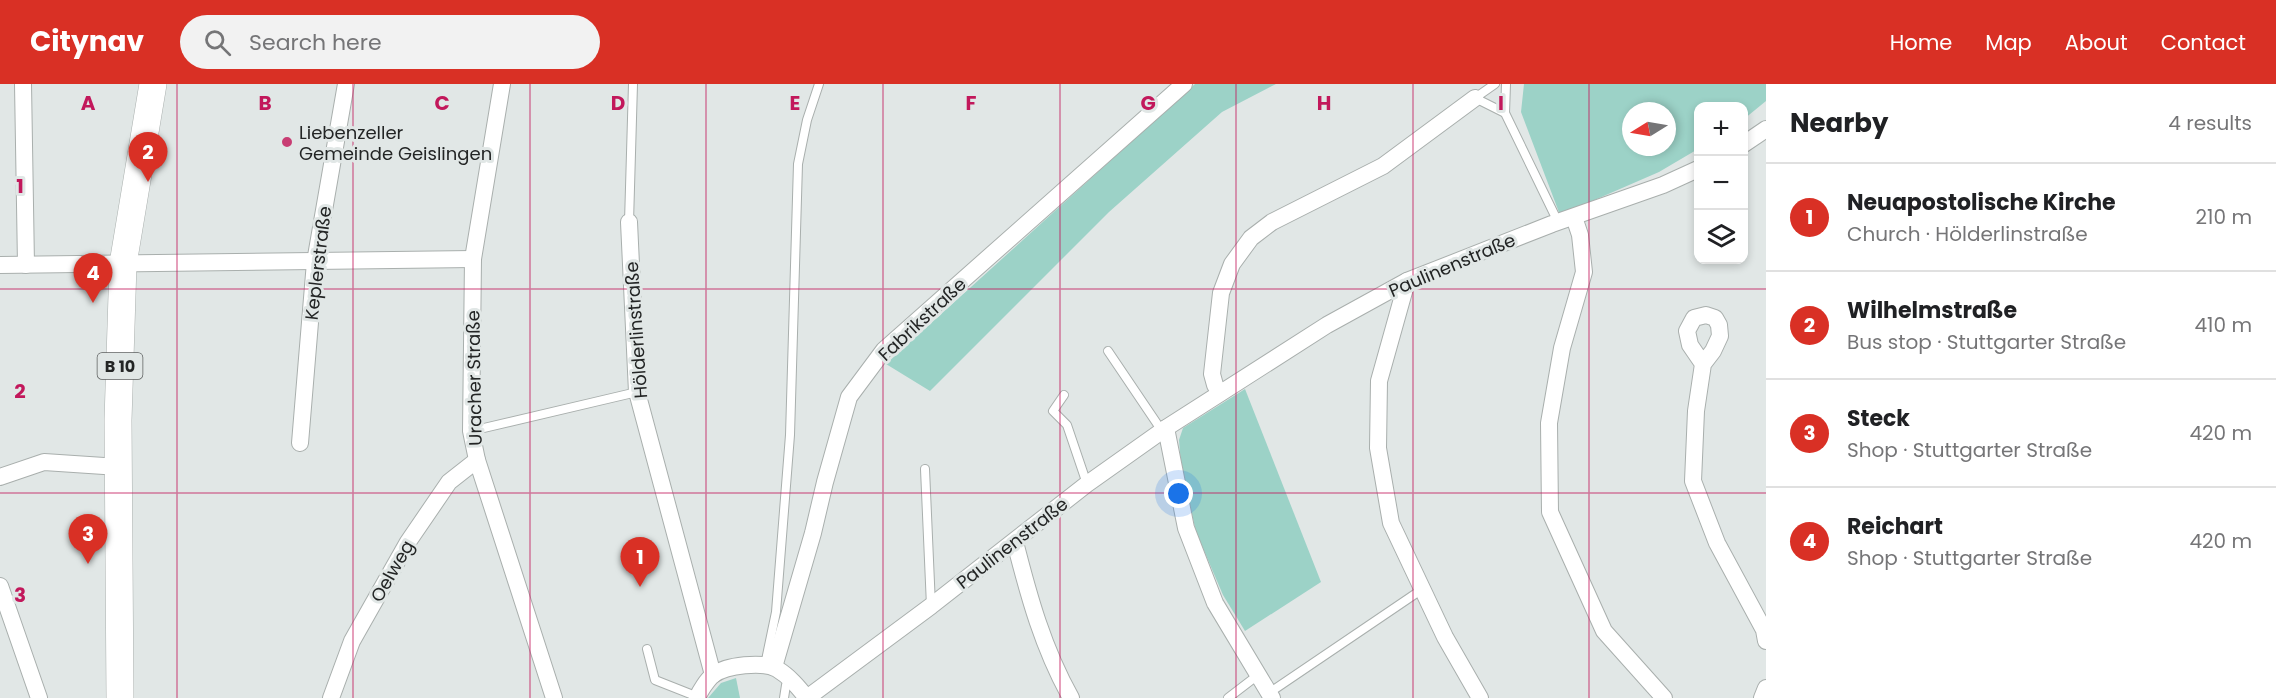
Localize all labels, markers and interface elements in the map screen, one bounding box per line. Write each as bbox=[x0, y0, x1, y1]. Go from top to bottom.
search box bbox=[180, 15, 600, 69]
text: Citynav bbox=[30, 22, 144, 61]
icon: search bbox=[201, 26, 234, 59]
text: Search here bbox=[249, 27, 382, 58]
text: Home bbox=[1890, 28, 1952, 57]
text: Map bbox=[1985, 28, 2032, 57]
text: About bbox=[2065, 28, 2128, 57]
text: Contact bbox=[2161, 28, 2246, 57]
text: A bbox=[81, 89, 96, 117]
text: B bbox=[258, 89, 272, 117]
text: C bbox=[434, 89, 450, 117]
text: D bbox=[611, 89, 625, 117]
text: E bbox=[790, 89, 800, 117]
text: F bbox=[966, 89, 977, 117]
text: G bbox=[1140, 89, 1156, 117]
text: H bbox=[1317, 89, 1331, 117]
text: I bbox=[1498, 89, 1504, 117]
north arrow bbox=[1622, 102, 1676, 156]
map controls bbox=[1694, 102, 1748, 264]
button: + bbox=[1694, 102, 1748, 156]
text: Nearby bbox=[1790, 105, 1888, 141]
text: 4 results bbox=[2168, 109, 2252, 137]
place label: Liebenzeller Gemeinde Geislingen bbox=[299, 120, 492, 166]
pin: 2 bbox=[128, 132, 168, 182]
marker: Liebenzeller Gemeinde Geislingen bbox=[280, 135, 294, 149]
button: − bbox=[1694, 156, 1748, 210]
text: 1 bbox=[16, 172, 24, 200]
text: Neuapostolische Kirche bbox=[1847, 187, 2116, 218]
text: 1 bbox=[1806, 203, 1813, 231]
text: 210 m bbox=[2196, 203, 2252, 231]
street label: Keplerstraße bbox=[299, 205, 337, 321]
button: layers bbox=[1694, 210, 1748, 264]
text: Church · Hölderlinstraße bbox=[1847, 220, 2088, 248]
street label: Paulinenstraße bbox=[1385, 227, 1519, 303]
pin: 4 bbox=[74, 254, 112, 303]
street label: Hölderlinstraße bbox=[619, 261, 653, 399]
street label: Fabrikstraße bbox=[872, 272, 972, 366]
text: Wilhelmstraße bbox=[1847, 295, 2017, 326]
street label: Uracher Straße bbox=[460, 310, 488, 446]
text: 2 bbox=[1804, 311, 1815, 339]
text: 410 m bbox=[2195, 311, 2252, 339]
text: Bus stop · Stuttgarter Straße bbox=[1847, 328, 2126, 356]
road number: B 10 bbox=[98, 353, 142, 379]
text: 2 bbox=[14, 377, 26, 405]
text: Steck bbox=[1847, 403, 1910, 434]
text: 3 bbox=[1803, 419, 1816, 447]
text: 420 m bbox=[2189, 419, 2252, 447]
text: Shop · Stuttgarter Straße bbox=[1847, 436, 2092, 464]
your location bbox=[1164, 479, 1193, 508]
street label: Paulinenstraße bbox=[951, 491, 1073, 595]
text: Reichart bbox=[1847, 511, 1943, 542]
pin: 3 bbox=[68, 514, 107, 564]
text: 4 bbox=[1803, 527, 1816, 555]
text: 420 m bbox=[2189, 527, 2252, 555]
street label: Oelweg bbox=[364, 535, 420, 607]
pin: 1 bbox=[620, 538, 660, 587]
text: Shop · Stuttgarter Straße bbox=[1847, 544, 2092, 572]
text: 3 bbox=[14, 581, 26, 609]

